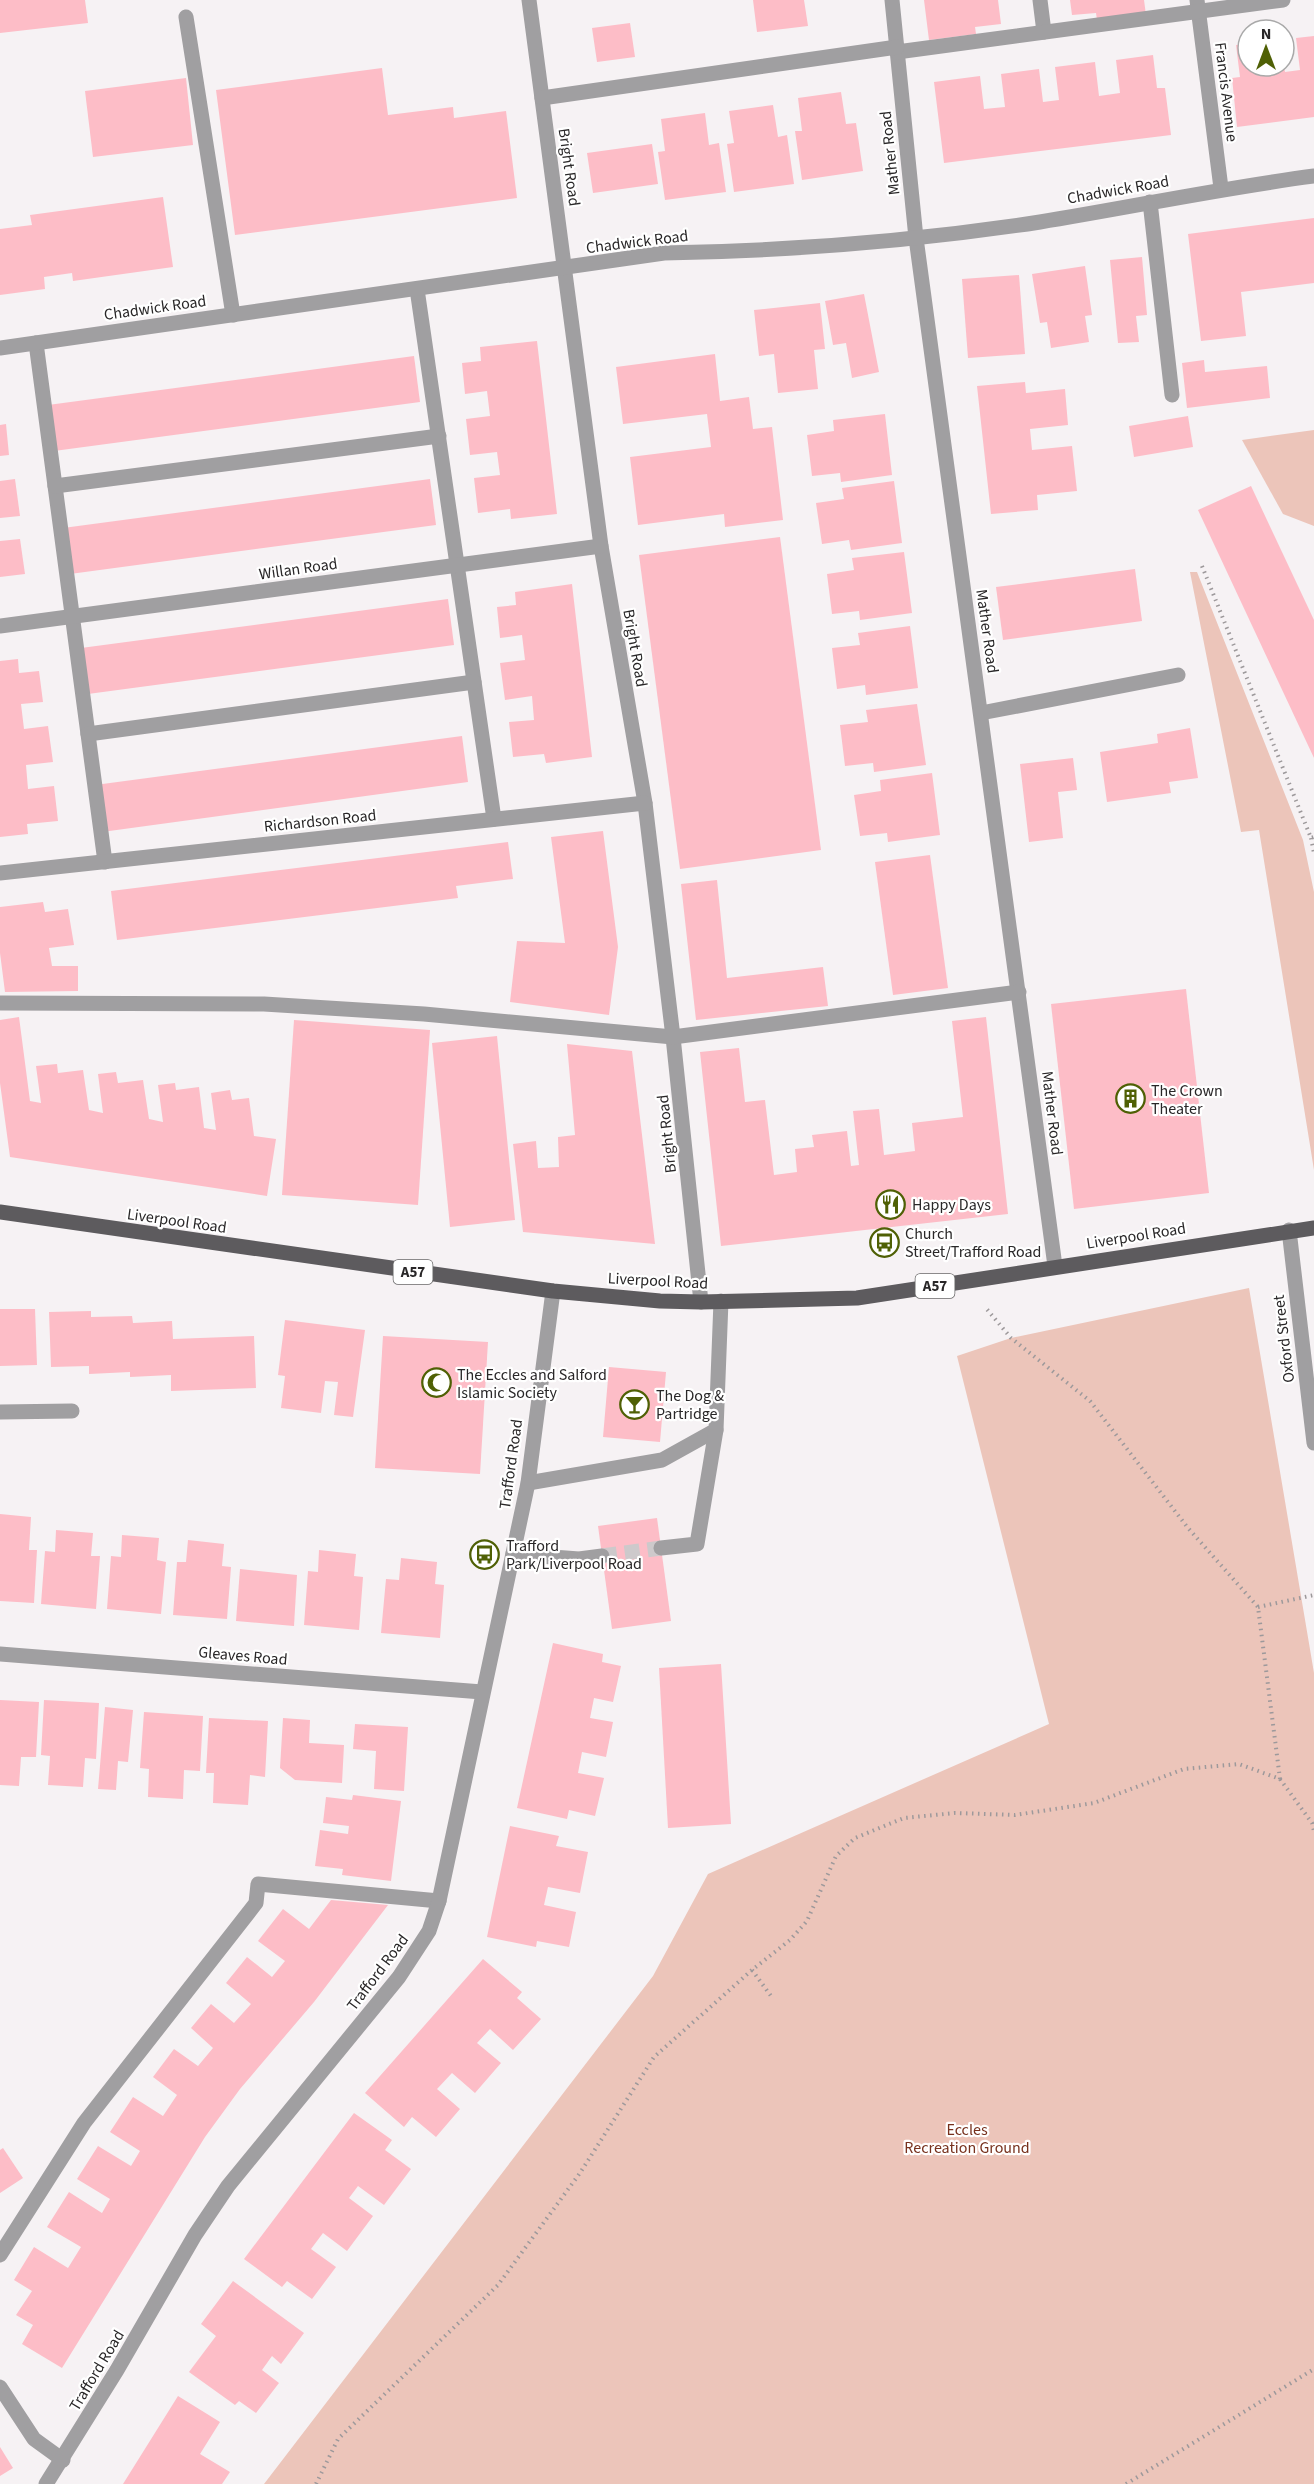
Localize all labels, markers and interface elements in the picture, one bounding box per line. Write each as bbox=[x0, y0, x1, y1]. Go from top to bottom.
north arrow bbox=[1236, 18, 1296, 78]
text: N bbox=[1261, 23, 1271, 45]
street label: Francis Avenue bbox=[1209, 41, 1243, 143]
street label: Mather Road bbox=[875, 110, 905, 196]
street label: Bright Road bbox=[553, 127, 585, 208]
street label: Chadwick Road bbox=[1066, 170, 1171, 210]
street label: Chadwick Road bbox=[585, 225, 690, 259]
street label: Chadwick Road bbox=[103, 290, 208, 326]
street label: Willan Road bbox=[257, 553, 339, 585]
street label: Mather Road bbox=[970, 588, 1004, 675]
street label: Bright Road bbox=[617, 608, 653, 689]
street label: Richardson Road bbox=[263, 804, 377, 838]
street label: Mather Road bbox=[1036, 1070, 1068, 1156]
place label: The Crown Theater bbox=[1151, 1080, 1223, 1120]
building icon: The Crown Theater bbox=[1114, 1083, 1146, 1115]
street label: Bright Road bbox=[652, 1094, 682, 1174]
restaurant icon: Happy Days bbox=[875, 1188, 907, 1220]
place label: Happy Days bbox=[912, 1194, 991, 1216]
street label: Liverpool Road bbox=[126, 1203, 228, 1239]
street label: Liverpool Road bbox=[1085, 1217, 1187, 1255]
place label: Church Street/Trafford Road bbox=[905, 1223, 1041, 1263]
bus stop icon: Church Street/Trafford Road bbox=[868, 1226, 900, 1258]
road number: A57 bbox=[394, 1260, 432, 1284]
street label: Liverpool Road bbox=[607, 1267, 709, 1295]
road number: A57 bbox=[916, 1274, 954, 1298]
street label: Oxford Street bbox=[1268, 1293, 1300, 1384]
place label: The Eccles and Salford Islamic Society bbox=[457, 1364, 607, 1404]
mosque icon: The Eccles and Salford Islamic Society bbox=[420, 1367, 452, 1399]
place label: The Dog & Partridge bbox=[656, 1385, 724, 1425]
bar icon: The Dog & Partridge bbox=[619, 1388, 651, 1420]
street label: Trafford Road bbox=[494, 1418, 528, 1511]
place label: Trafford Park/Liverpool Road bbox=[506, 1535, 642, 1575]
bus stop icon: Trafford Park/Liverpool Road bbox=[469, 1538, 501, 1570]
street label: Gleaves Road bbox=[197, 1641, 288, 1671]
street label: Trafford Road bbox=[342, 1930, 414, 2015]
park label: Eccles Recreation Ground bbox=[904, 2119, 1030, 2159]
street label: Trafford Road bbox=[64, 2326, 130, 2415]

